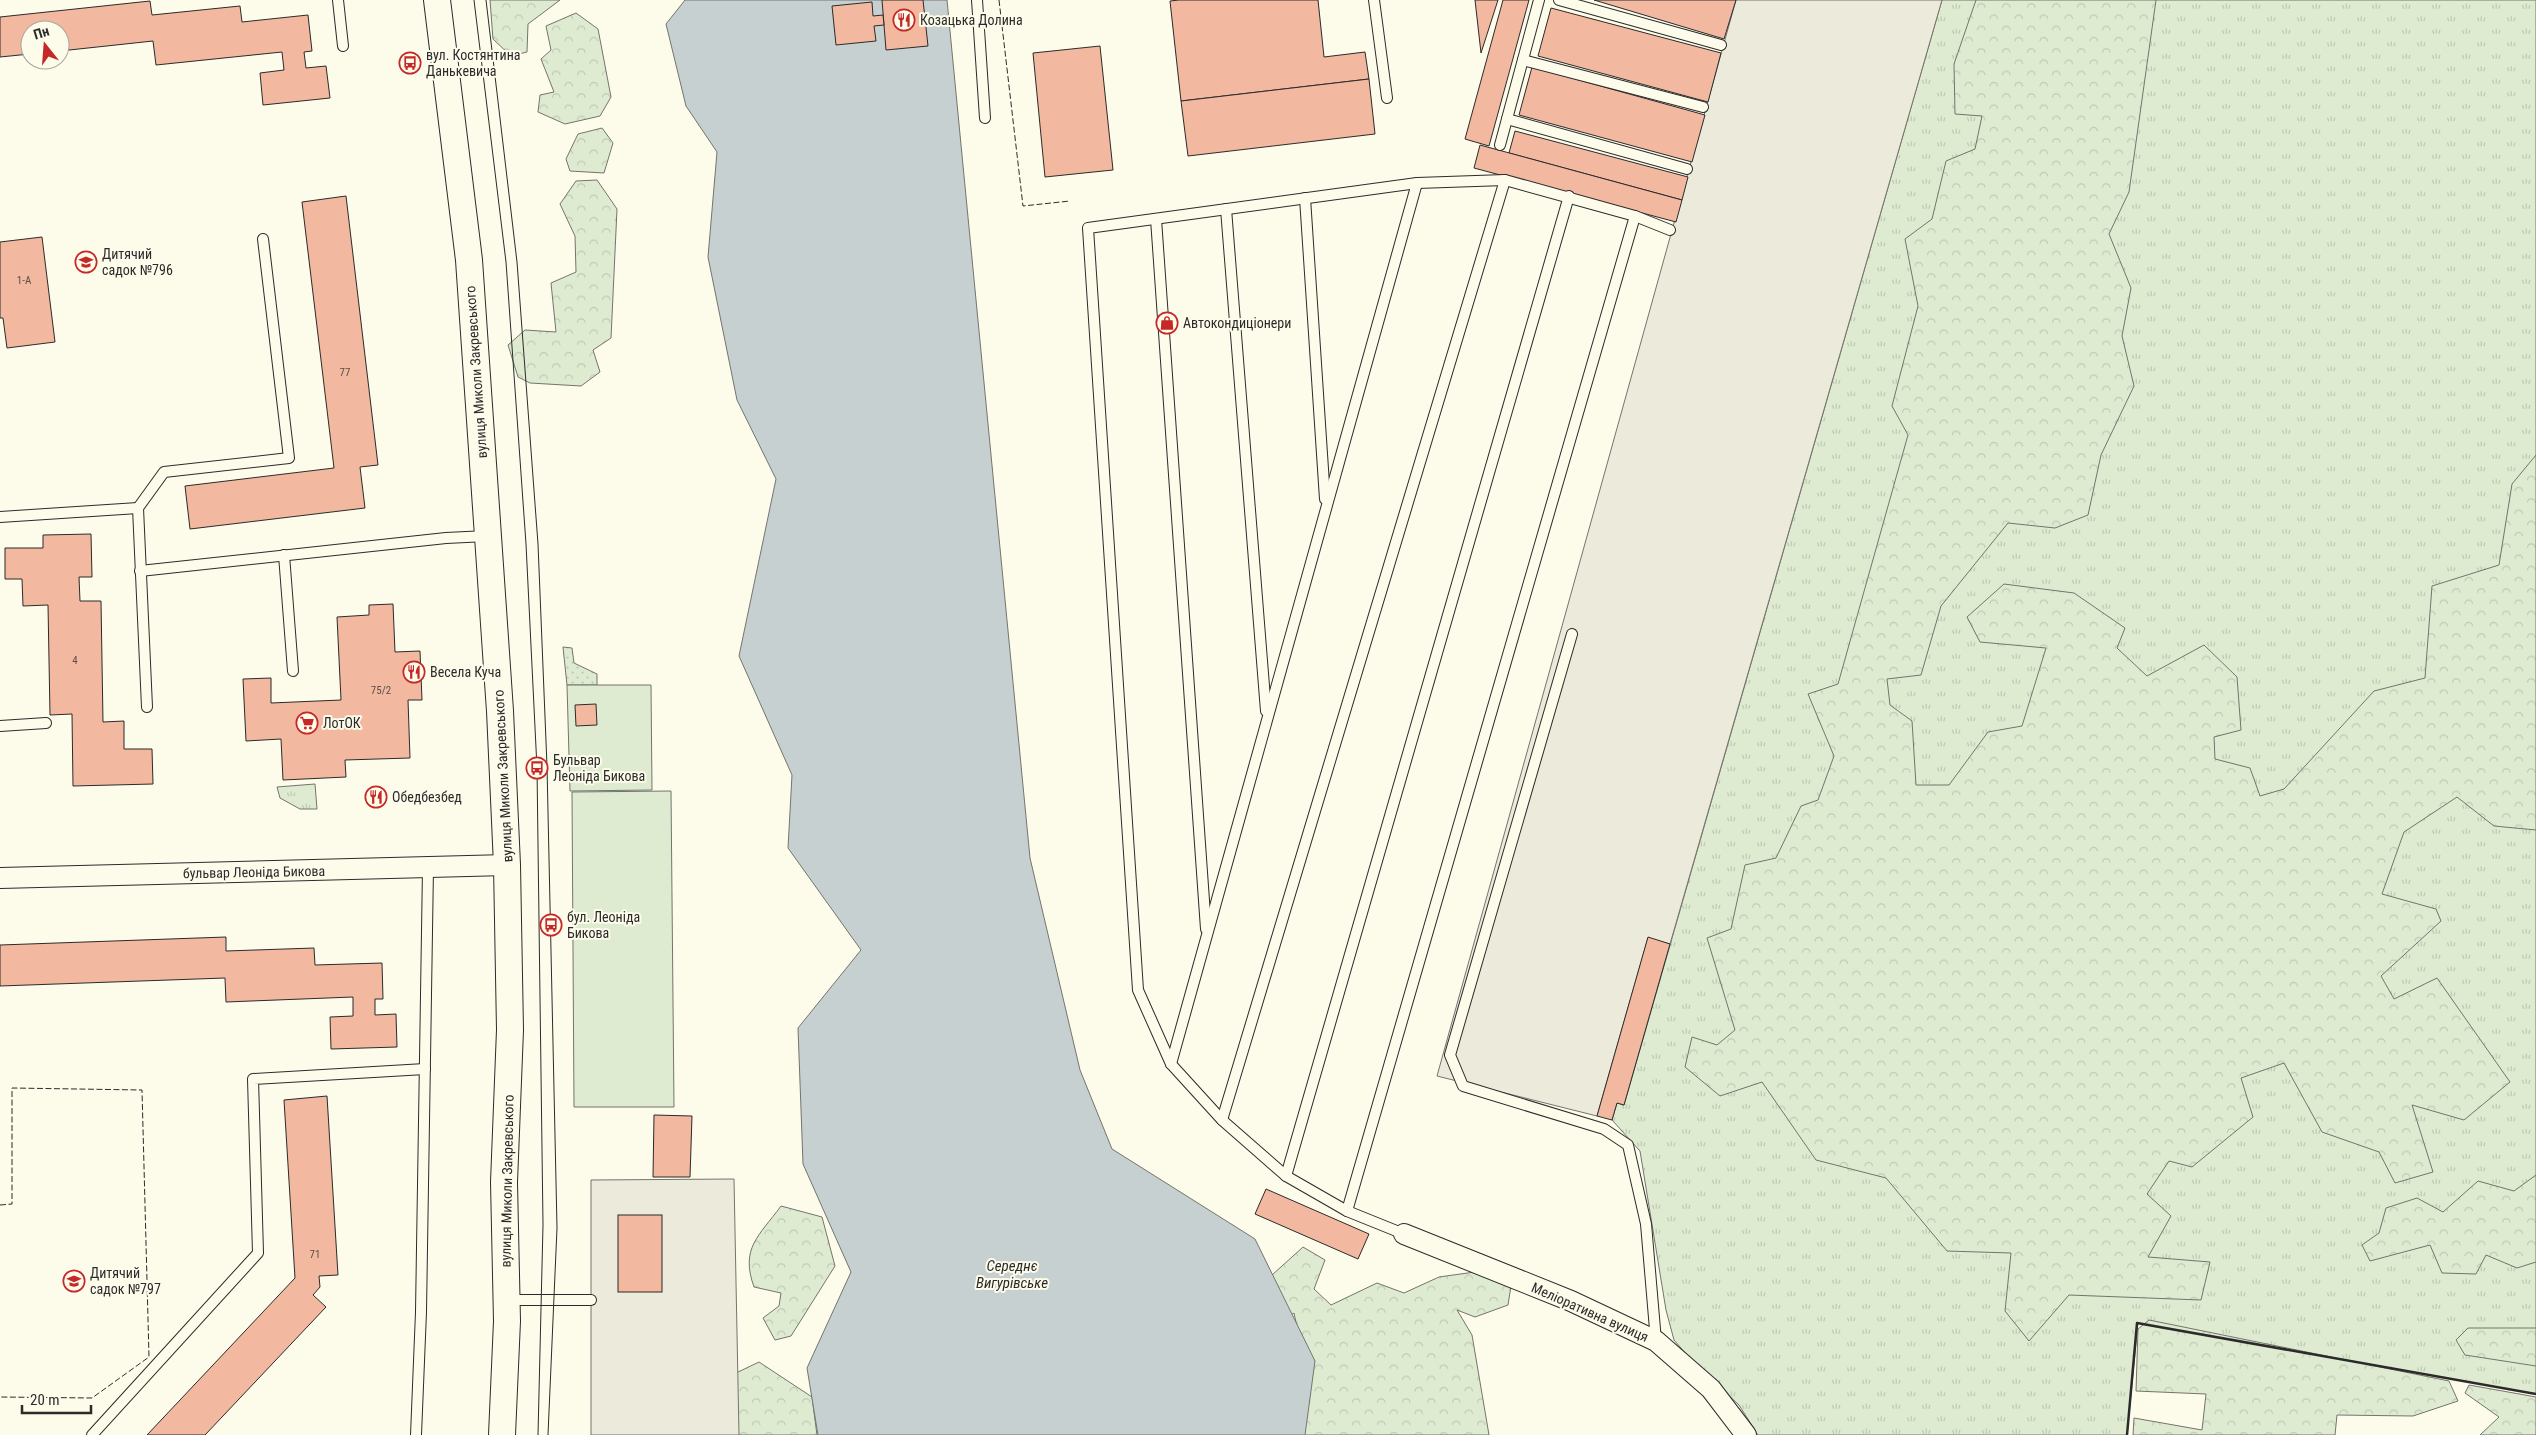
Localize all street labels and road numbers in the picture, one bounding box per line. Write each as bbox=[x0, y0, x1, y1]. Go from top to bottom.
street label: вулиця Миколи Закревського bbox=[462, 285, 490, 459]
street label: вулиця Миколи Закревського bbox=[490, 689, 516, 863]
street label: бульвар Леоніда Бикова bbox=[183, 863, 325, 881]
street label: вулиця Миколи Закревського bbox=[497, 1094, 517, 1268]
street label: Меліоративна вулиця bbox=[1529, 1279, 1651, 1345]

